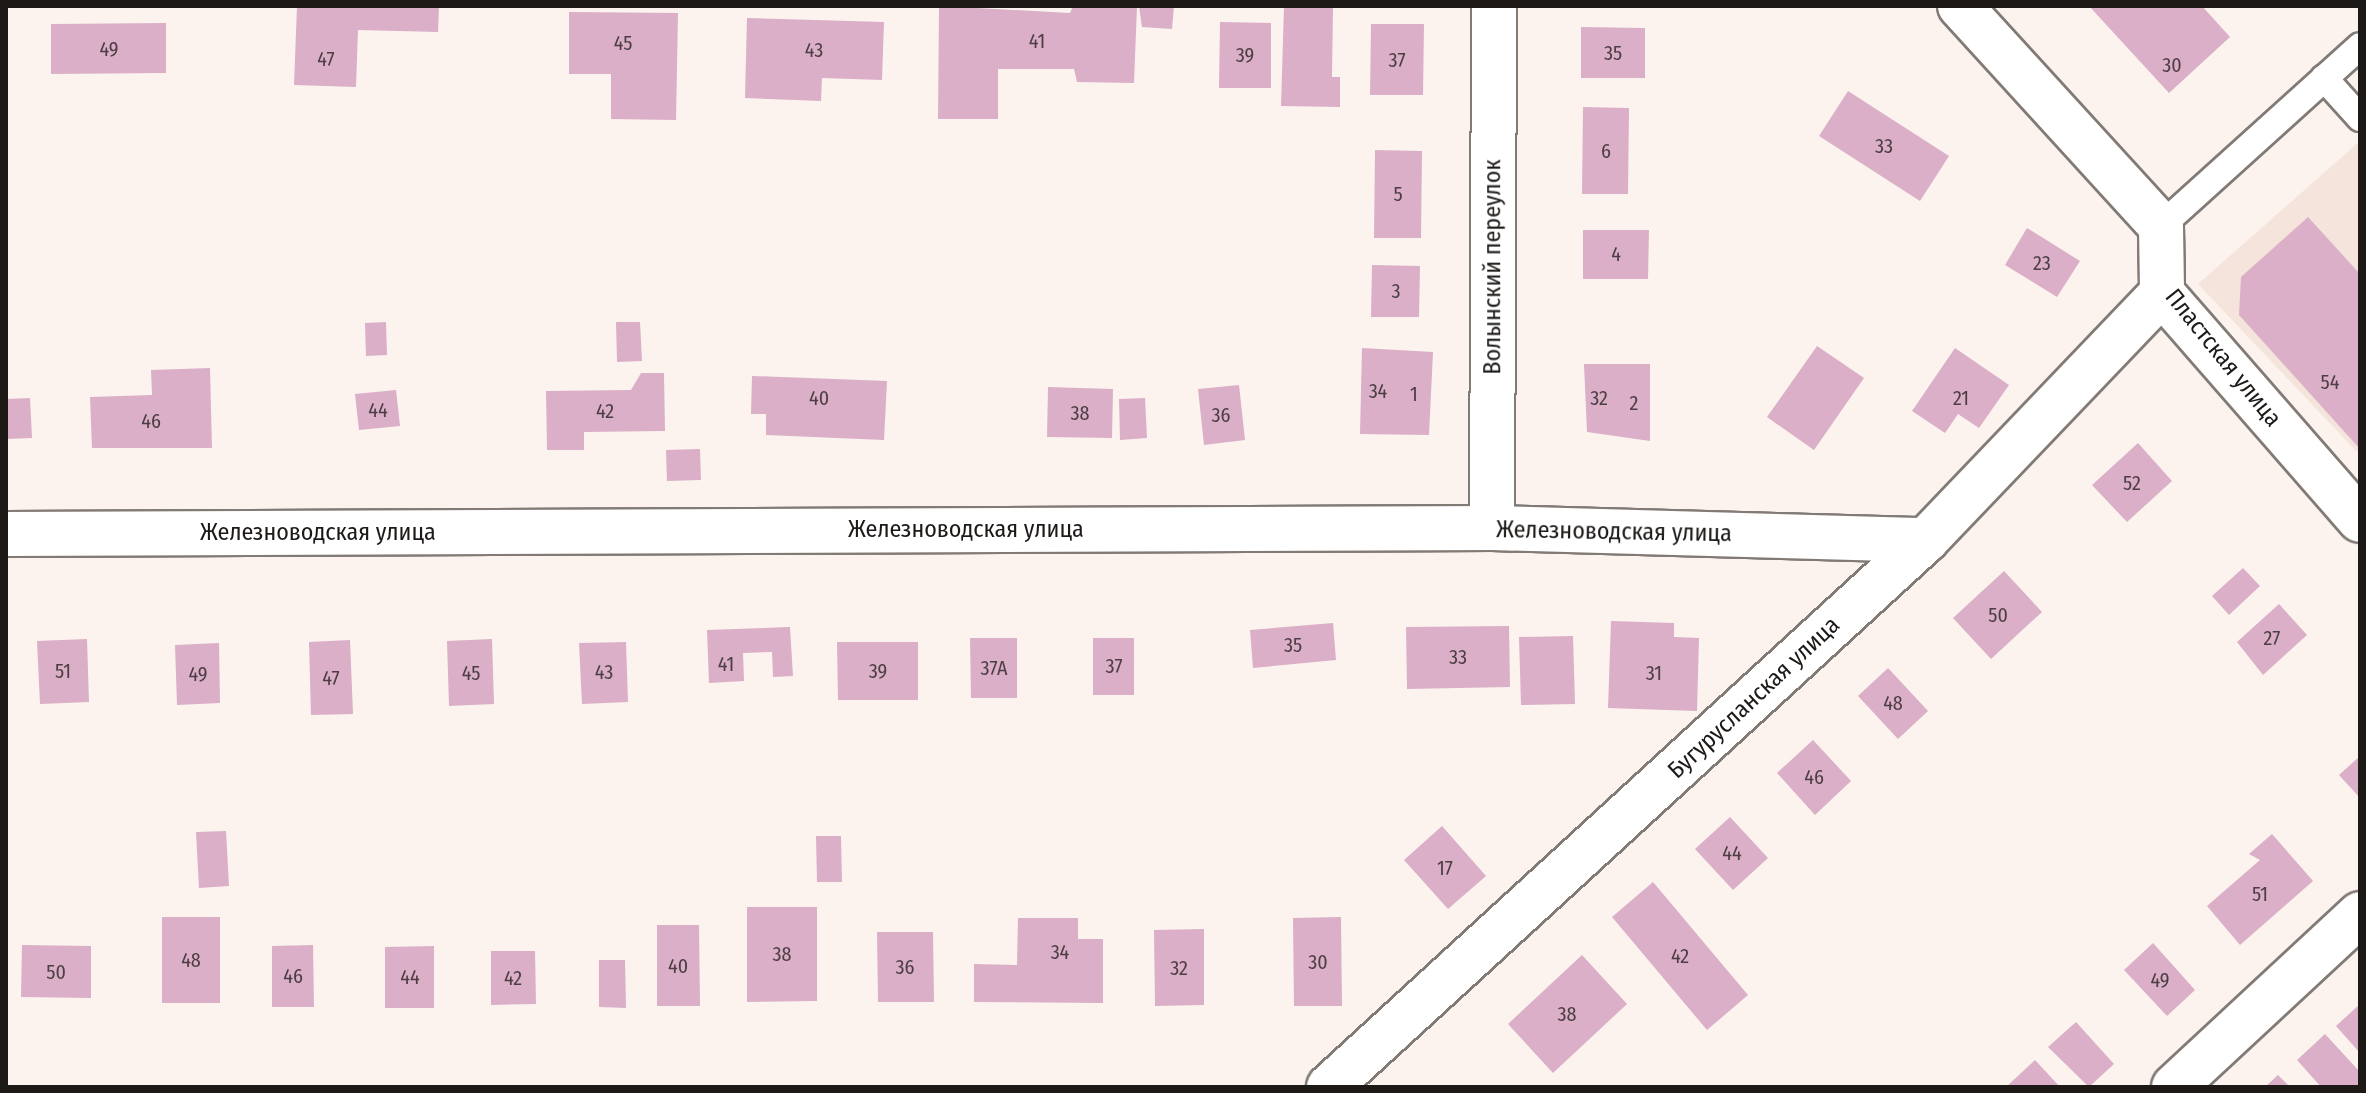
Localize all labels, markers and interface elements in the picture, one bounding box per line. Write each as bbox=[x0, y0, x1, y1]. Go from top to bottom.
house number: 41 bbox=[1029, 29, 1045, 53]
house number: 45 bbox=[614, 31, 632, 55]
house number: 49 bbox=[99, 37, 119, 61]
house number: 43 bbox=[805, 38, 823, 62]
house number: 35 bbox=[1604, 41, 1622, 65]
house number: 39 bbox=[1236, 43, 1254, 67]
house number: 47 bbox=[317, 47, 335, 71]
house number: 37 bbox=[1388, 48, 1406, 72]
house number: 30 bbox=[2162, 53, 2182, 77]
house number: 33 bbox=[1875, 134, 1893, 158]
house number: 6 bbox=[1601, 139, 1611, 163]
street label: Волынский переулок bbox=[1479, 159, 1507, 375]
house number: 5 bbox=[1393, 182, 1403, 206]
house number: 4 bbox=[1611, 242, 1621, 266]
house number: 23 bbox=[2033, 251, 2051, 275]
house number: 3 bbox=[1391, 279, 1401, 303]
street label: Пластская улица bbox=[2159, 283, 2287, 433]
house number: 54 bbox=[2321, 370, 2339, 394]
house number: 34 bbox=[1369, 379, 1387, 403]
house number: 1 bbox=[1410, 382, 1418, 406]
house number: 40 bbox=[809, 386, 829, 410]
house number: 32 bbox=[1590, 386, 1608, 410]
house number: 21 bbox=[1953, 386, 1969, 410]
house number: 2 bbox=[1630, 391, 1638, 415]
house number: 44 bbox=[368, 398, 388, 422]
house number: 42 bbox=[596, 399, 614, 423]
house number: 38 bbox=[1070, 401, 1090, 425]
house number: 36 bbox=[1212, 403, 1230, 427]
house number: 46 bbox=[141, 409, 161, 433]
house number: 52 bbox=[2123, 471, 2141, 495]
street label: Железноводская улица bbox=[848, 516, 1084, 544]
street label: Железноводская улица bbox=[1496, 516, 1732, 548]
street label: Железноводская улица bbox=[200, 519, 436, 547]
house number: 50 bbox=[1988, 603, 2008, 627]
street label: Бугурусланская улица bbox=[1662, 611, 1846, 785]
house number: 27 bbox=[2264, 626, 2280, 650]
house number: 35 bbox=[1284, 633, 1302, 657]
house number: 33 bbox=[1449, 645, 1467, 669]
house number: 41 bbox=[718, 652, 734, 676]
house number: 37 bbox=[1105, 654, 1123, 678]
house number: 37А bbox=[981, 656, 1007, 680]
house number: 51 bbox=[55, 659, 71, 683]
house number: 39 bbox=[869, 659, 887, 683]
house number: 43 bbox=[595, 660, 613, 684]
house number: 45 bbox=[462, 661, 480, 685]
house number: 31 bbox=[1646, 661, 1662, 685]
house number: 49 bbox=[188, 662, 208, 686]
house number: 47 bbox=[322, 666, 340, 690]
house number: 48 bbox=[1883, 691, 1903, 715]
house number: 46 bbox=[1804, 765, 1824, 789]
house number: 44 bbox=[1722, 841, 1742, 865]
house number: 17 bbox=[1437, 856, 1453, 880]
house number: 51 bbox=[2252, 882, 2268, 906]
house number: 34 bbox=[1051, 940, 1069, 964]
house number: 38 bbox=[772, 942, 792, 966]
house number: 42 bbox=[1671, 944, 1689, 968]
house number: 48 bbox=[181, 948, 201, 972]
house number: 30 bbox=[1308, 950, 1328, 974]
house number: 40 bbox=[668, 954, 688, 978]
house number: 36 bbox=[896, 955, 914, 979]
house number: 32 bbox=[1170, 956, 1188, 980]
house number: 50 bbox=[46, 960, 66, 984]
house number: 46 bbox=[283, 964, 303, 988]
house number: 44 bbox=[400, 965, 420, 989]
house number: 42 bbox=[504, 966, 522, 990]
house number: 49 bbox=[2150, 968, 2170, 992]
house number: 38 bbox=[1557, 1002, 1577, 1026]

